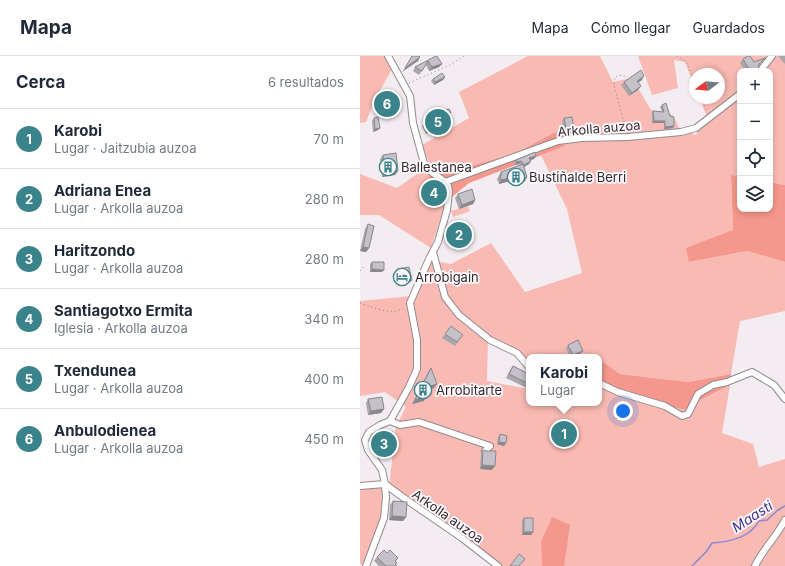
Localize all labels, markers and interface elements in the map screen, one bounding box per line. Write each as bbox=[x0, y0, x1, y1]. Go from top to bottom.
text: Mapa bbox=[20, 16, 72, 39]
text: Mapa bbox=[532, 19, 569, 36]
text: Cómo llegar bbox=[591, 19, 671, 36]
text: Guardados bbox=[693, 19, 765, 36]
north arrow bbox=[689, 68, 725, 104]
map controls bbox=[737, 68, 773, 212]
button: + bbox=[737, 68, 773, 104]
text: Cerca bbox=[16, 72, 65, 92]
text: 6 resultados bbox=[268, 74, 344, 90]
pin: 6 bbox=[374, 89, 400, 119]
button: − bbox=[737, 104, 773, 140]
pin: 5 bbox=[425, 107, 451, 137]
street label: Arkolla auzoa bbox=[557, 116, 641, 140]
text: Karobi bbox=[54, 121, 102, 140]
text: 1 bbox=[26, 131, 32, 147]
text: 70 m bbox=[314, 131, 344, 147]
text: Lugar · Jaitzubia auzoa bbox=[54, 140, 197, 156]
button: locate bbox=[737, 140, 773, 176]
building icon: Ballestanea bbox=[378, 157, 398, 177]
place label: Ballestanea bbox=[401, 159, 472, 175]
building icon: Bustiñalde Berri bbox=[506, 167, 526, 187]
place label: Bustiñalde Berri bbox=[529, 169, 626, 185]
button: layers bbox=[737, 176, 773, 212]
pin: 4 bbox=[421, 178, 447, 208]
text: Adriana Enea bbox=[54, 181, 151, 200]
text: 2 bbox=[25, 191, 33, 207]
text: 280 m bbox=[305, 191, 344, 207]
text: Lugar · Arkolla auzoa bbox=[54, 200, 183, 216]
pin: 2 bbox=[446, 220, 472, 250]
text: Haritzondo bbox=[54, 241, 135, 260]
text: 3 bbox=[25, 251, 33, 267]
text: 280 m bbox=[305, 251, 344, 267]
text: Lugar · Arkolla auzoa bbox=[54, 260, 183, 276]
hotel icon: Arrobigain bbox=[392, 267, 412, 287]
place label: Arrobigain bbox=[415, 269, 479, 285]
text: Santiagotxo Ermita bbox=[54, 301, 193, 320]
text: 4 bbox=[25, 311, 33, 327]
text: 340 m bbox=[304, 311, 344, 327]
text: Iglesia · Arkolla auzoa bbox=[54, 320, 188, 336]
popup bbox=[526, 354, 602, 406]
text: Txendunea bbox=[54, 361, 136, 380]
text: Karobi bbox=[540, 363, 588, 382]
text: 5 bbox=[25, 371, 33, 387]
text: 400 m bbox=[304, 371, 344, 387]
text: Lugar · Arkolla auzoa bbox=[54, 380, 183, 396]
building icon: Arrobitarte bbox=[413, 380, 433, 400]
place label: Arrobitarte bbox=[436, 382, 502, 398]
text: Lugar bbox=[540, 382, 575, 398]
your location bbox=[613, 401, 633, 421]
pin: 1 bbox=[551, 419, 577, 449]
text: Anbulodienea bbox=[54, 421, 156, 440]
pin: 3 bbox=[371, 429, 397, 459]
text: 6 bbox=[25, 431, 33, 447]
text: 450 m bbox=[304, 431, 344, 447]
text: Lugar · Arkolla auzoa bbox=[54, 440, 183, 456]
street label: Arkolla auzoa bbox=[409, 486, 487, 546]
water label: Maasti bbox=[728, 496, 776, 535]

